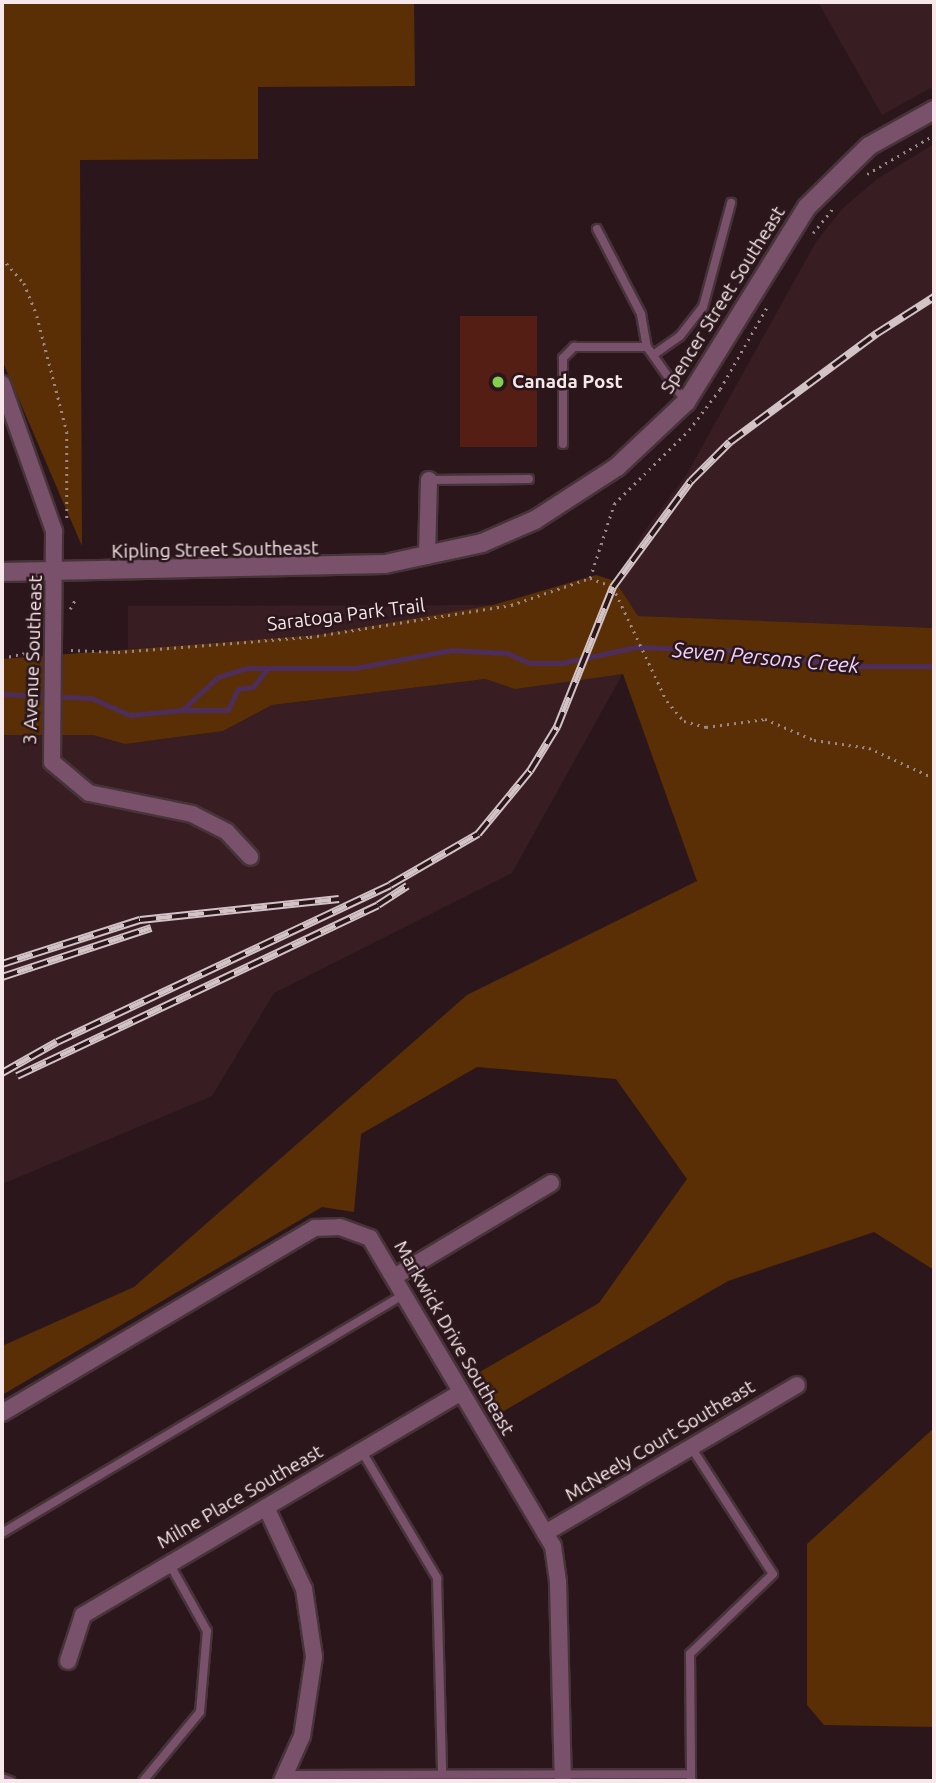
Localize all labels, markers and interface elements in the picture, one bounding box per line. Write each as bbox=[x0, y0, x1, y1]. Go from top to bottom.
street label: Spencer Street Southeast bbox=[656, 202, 790, 398]
place label: Canada Post bbox=[512, 371, 623, 393]
marker: Canada Post bbox=[490, 374, 506, 390]
street label: Kipling Street Southeast bbox=[111, 537, 319, 563]
street label: 3 Avenue Southeast bbox=[19, 575, 47, 745]
street label: Saratoga Park Trail bbox=[266, 594, 426, 636]
water label: Seven Persons Creek bbox=[671, 636, 861, 678]
street label: Markwick Drive Southeast bbox=[389, 1237, 519, 1439]
street label: McNeely Court Southeast bbox=[561, 1375, 759, 1507]
street label: Milne Place Southeast bbox=[153, 1440, 327, 1554]

